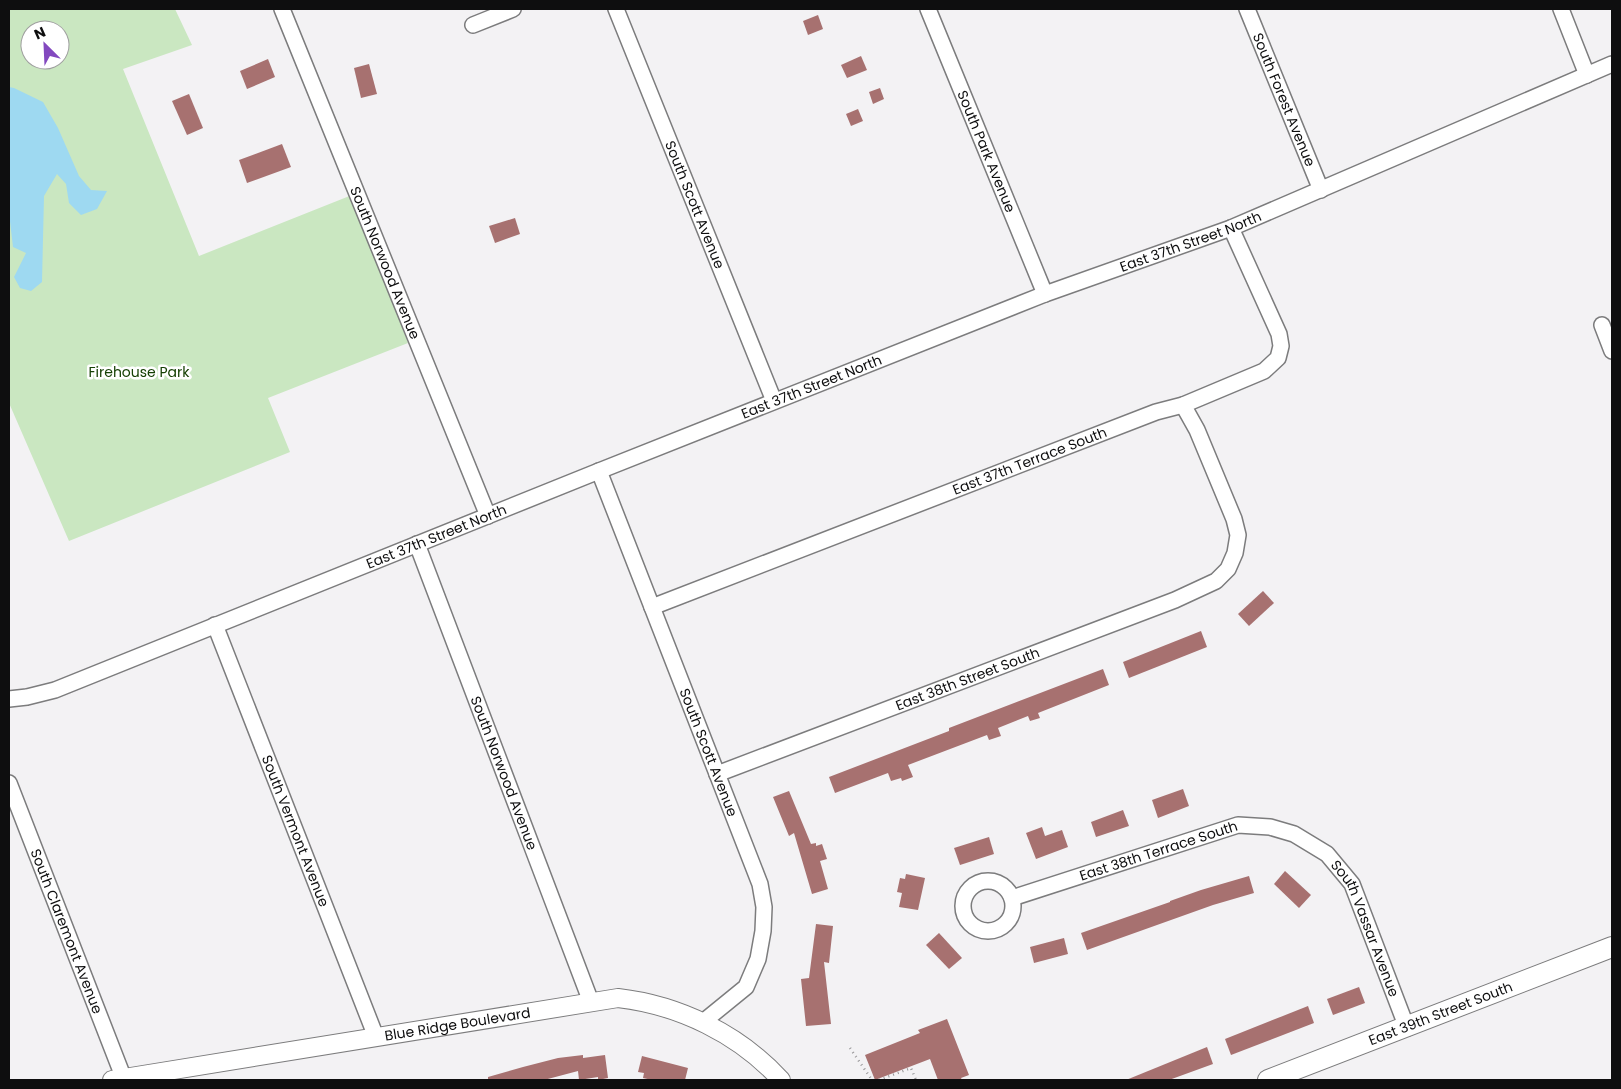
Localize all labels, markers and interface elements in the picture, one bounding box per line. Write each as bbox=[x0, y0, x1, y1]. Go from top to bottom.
north arrow bbox=[20, 20, 70, 70]
text: N bbox=[31, 22, 49, 44]
street label: South Forest Avenue bbox=[1248, 30, 1320, 170]
street label: South Park Avenue bbox=[952, 87, 1021, 216]
street label: South Scott Avenue bbox=[660, 138, 730, 272]
street label: South Norwood Avenue bbox=[345, 183, 425, 343]
street label: East 37th Street North bbox=[1117, 206, 1264, 277]
street label: East 37th Street North bbox=[738, 350, 885, 424]
park label: Firehouse Park bbox=[88, 362, 190, 382]
street label: East 37th Terrace South bbox=[950, 422, 1110, 500]
street label: East 37th Street North bbox=[363, 499, 509, 574]
street label: East 38th Street South bbox=[893, 642, 1042, 715]
street label: South Scott Avenue bbox=[675, 685, 743, 820]
street label: South Norwood Avenue bbox=[466, 693, 542, 853]
street label: South Vermont Avenue bbox=[257, 752, 334, 910]
street label: East 38th Terrace South bbox=[1077, 816, 1240, 886]
street label: South Claremont Avenue bbox=[25, 846, 108, 1017]
street label: South Vassar Avenue bbox=[1326, 856, 1404, 1000]
street label: East 39th Street South bbox=[1366, 976, 1515, 1050]
street label: Blue Ridge Boulevard bbox=[383, 1002, 532, 1046]

